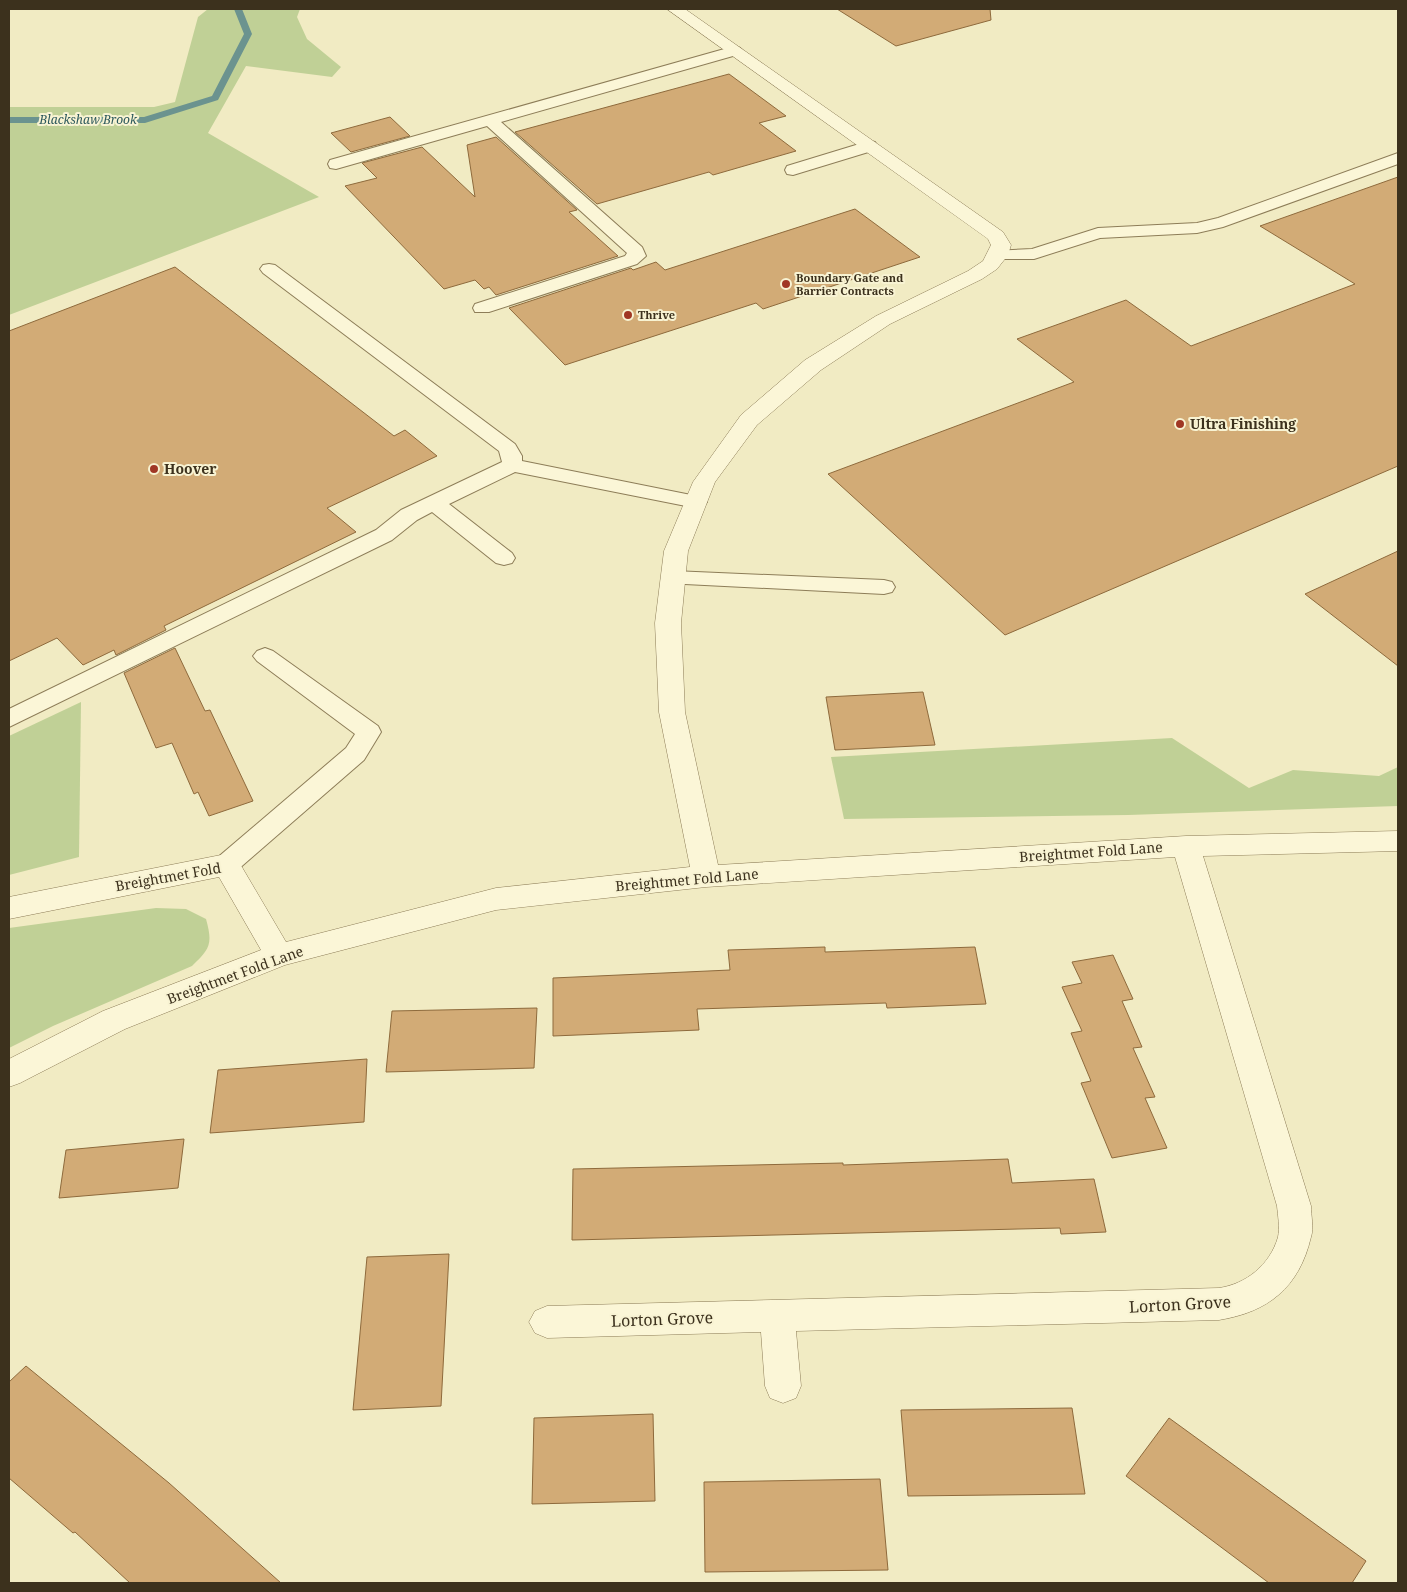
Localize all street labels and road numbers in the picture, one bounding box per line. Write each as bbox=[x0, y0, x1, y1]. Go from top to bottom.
street label: Breightmet Fold Lane bbox=[1019, 837, 1163, 866]
street label: Breightmet Fold bbox=[114, 858, 223, 895]
street label: Breightmet Fold Lane bbox=[614, 864, 759, 895]
street label: Breightmet Fold Lane bbox=[164, 941, 306, 1008]
street label: Lorton Grove bbox=[1128, 1290, 1232, 1318]
street label: Lorton Grove bbox=[611, 1306, 713, 1332]

